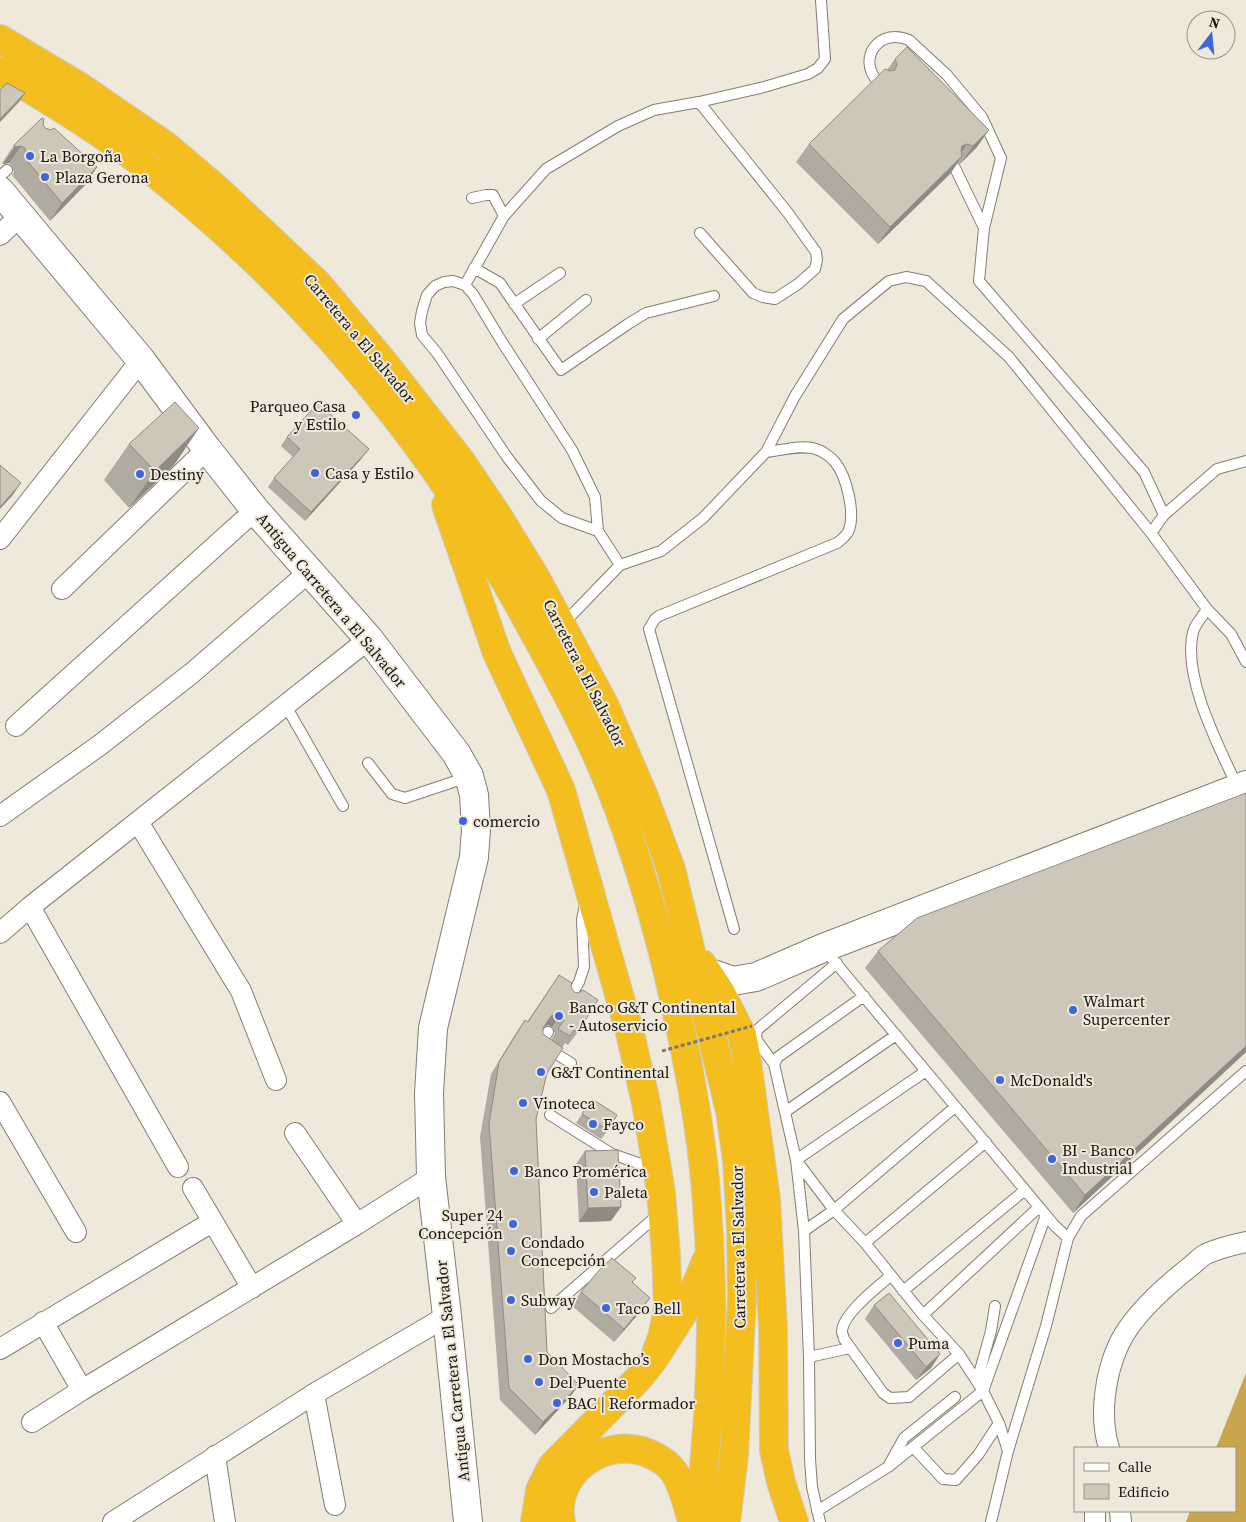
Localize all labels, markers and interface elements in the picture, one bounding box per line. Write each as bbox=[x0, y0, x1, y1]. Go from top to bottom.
north arrow bbox=[1186, 10, 1236, 60]
text: N bbox=[1207, 11, 1222, 34]
place label: La Borgoña bbox=[40, 145, 122, 167]
marker: La Borgoña bbox=[24, 150, 36, 162]
place label: Plaza Gerona bbox=[55, 166, 150, 188]
marker: Plaza Gerona bbox=[39, 171, 51, 183]
street label: Carretera a El Salvador bbox=[299, 268, 421, 408]
place label: Parqueo Casa y Estilo bbox=[250, 395, 347, 435]
marker: Parqueo Casa y Estilo bbox=[350, 409, 362, 421]
place label: Casa y Estilo bbox=[325, 462, 414, 484]
place label: Destiny bbox=[150, 463, 205, 485]
marker: Casa y Estilo bbox=[309, 467, 321, 479]
marker: Destiny bbox=[134, 468, 146, 480]
street label: Antigua Carretera a El Salvador bbox=[252, 508, 412, 693]
street label: Carretera a El Salvador bbox=[538, 595, 632, 751]
place label: comercio bbox=[473, 810, 540, 832]
marker: comercio bbox=[457, 815, 469, 827]
place label: Walmart Supercenter bbox=[1083, 990, 1170, 1030]
place label: Banco G&T Continental - Autoservicio bbox=[569, 996, 736, 1036]
marker: Walmart Supercenter bbox=[1067, 1004, 1079, 1016]
marker: Banco G&T Continental - Autoservicio bbox=[553, 1010, 565, 1022]
place label: G&T Continental bbox=[551, 1061, 670, 1083]
marker: G&T Continental bbox=[535, 1066, 547, 1078]
place label: McDonald's bbox=[1010, 1069, 1093, 1091]
marker: McDonald's bbox=[994, 1074, 1006, 1086]
place label: Vinoteca bbox=[533, 1092, 597, 1114]
marker: Vinoteca bbox=[517, 1097, 529, 1109]
place label: Fayco bbox=[603, 1113, 644, 1135]
marker: Fayco bbox=[587, 1118, 599, 1130]
place label: BI - Banco Industrial bbox=[1062, 1139, 1135, 1179]
marker: BI - Banco Industrial bbox=[1046, 1153, 1058, 1165]
place label: Banco Promérica bbox=[524, 1160, 648, 1182]
marker: Banco Promérica bbox=[508, 1165, 520, 1177]
street label: Carretera a El Salvador bbox=[726, 1165, 750, 1329]
place label: Paleta bbox=[604, 1181, 649, 1203]
marker: Paleta bbox=[588, 1186, 600, 1198]
place label: Super 24 Concepción bbox=[418, 1204, 503, 1244]
marker: Super 24 Concepción bbox=[507, 1218, 519, 1230]
place label: Condado Concepción bbox=[521, 1231, 606, 1271]
marker: Condado Concepción bbox=[505, 1245, 517, 1257]
street label: Antigua Carretera a El Salvador bbox=[429, 1259, 475, 1483]
place label: Subway bbox=[521, 1289, 577, 1311]
marker: Subway bbox=[505, 1294, 517, 1306]
place label: Taco Bell bbox=[616, 1297, 681, 1319]
marker: Taco Bell bbox=[600, 1302, 612, 1314]
place label: Puma bbox=[908, 1332, 950, 1354]
marker: Puma bbox=[892, 1337, 904, 1349]
place label: Don Mostacho’s bbox=[538, 1348, 650, 1370]
marker: Don Mostacho’s bbox=[522, 1353, 534, 1365]
place label: Del Puente bbox=[549, 1371, 627, 1393]
marker: Del Puente bbox=[533, 1376, 545, 1388]
place label: BAC | Reformador bbox=[567, 1392, 695, 1414]
marker: BAC | Reformador bbox=[551, 1397, 563, 1409]
legend bbox=[1074, 1447, 1236, 1512]
text: Calle bbox=[1118, 1456, 1152, 1477]
text: Edificio bbox=[1118, 1481, 1169, 1502]

